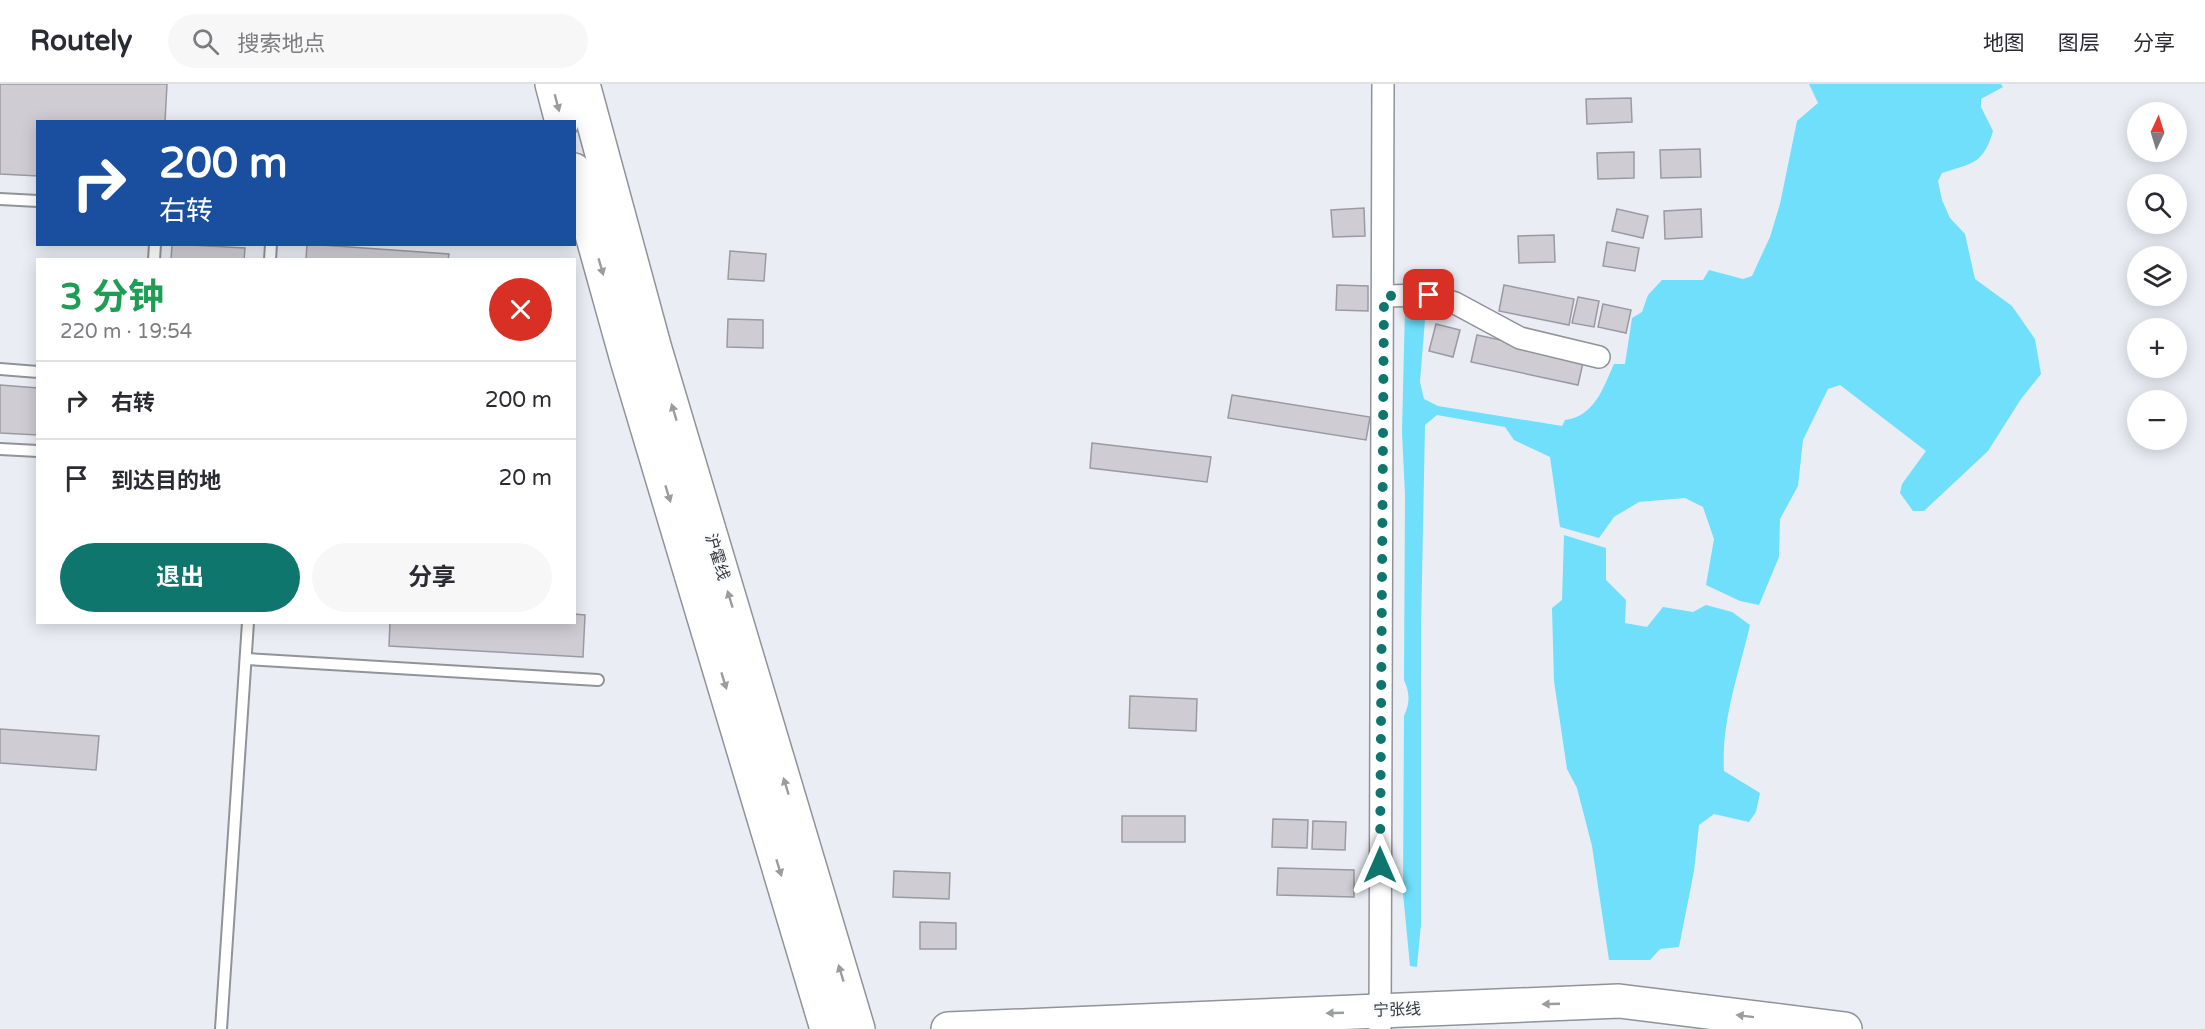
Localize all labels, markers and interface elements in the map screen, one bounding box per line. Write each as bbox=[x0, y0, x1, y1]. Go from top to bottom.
search box bbox=[168, 14, 588, 68]
text: Routely bbox=[30, 24, 132, 58]
icon: search bbox=[189, 25, 222, 58]
text: 搜索地点 bbox=[237, 31, 325, 57]
text: 地图 bbox=[1983, 31, 2025, 56]
text: 图层 bbox=[2058, 31, 2100, 56]
text: 分享 bbox=[2133, 31, 2175, 56]
one-way arrow bbox=[552, 94, 562, 112]
north arrow bbox=[2127, 102, 2187, 162]
map controls bbox=[2127, 102, 2187, 450]
text: 200 m bbox=[159, 138, 288, 189]
icon: right bbox=[60, 144, 138, 222]
button: search bbox=[2127, 174, 2187, 234]
text: 右转 bbox=[159, 195, 213, 228]
button: layers bbox=[2127, 246, 2187, 306]
one-way arrow bbox=[597, 258, 606, 276]
pin bbox=[1403, 269, 1454, 320]
text: 3 分钟 bbox=[60, 276, 164, 319]
button: close bbox=[489, 278, 552, 341]
icon: arrive bbox=[1412, 278, 1445, 311]
button: + bbox=[2127, 318, 2187, 378]
text: 220 m · 19:54 bbox=[60, 320, 192, 344]
icon: right bbox=[60, 384, 93, 417]
text: 200 m bbox=[485, 387, 552, 413]
text: 右转 bbox=[111, 390, 155, 416]
button: − bbox=[2127, 390, 2187, 450]
one-way arrow bbox=[669, 403, 678, 421]
icon: arrive bbox=[60, 462, 93, 495]
text: 20 m bbox=[498, 465, 552, 491]
text: 到达目的地 bbox=[111, 468, 221, 494]
one-way arrow bbox=[664, 485, 673, 503]
street label: 沪霍线 bbox=[700, 531, 734, 583]
button: 退出 bbox=[60, 543, 300, 612]
button: 分享 bbox=[312, 543, 552, 612]
one-way arrow bbox=[725, 590, 734, 608]
one-way arrow bbox=[720, 672, 729, 690]
one-way arrow bbox=[781, 777, 790, 795]
position arrow bbox=[1348, 833, 1412, 897]
one-way arrow bbox=[775, 859, 784, 877]
one-way arrow bbox=[836, 964, 845, 982]
street label: 宁张线 bbox=[1373, 999, 1421, 1021]
one-way arrow bbox=[1542, 999, 1561, 1008]
one-way arrow bbox=[1326, 1008, 1345, 1017]
one-way arrow bbox=[1735, 1011, 1754, 1021]

